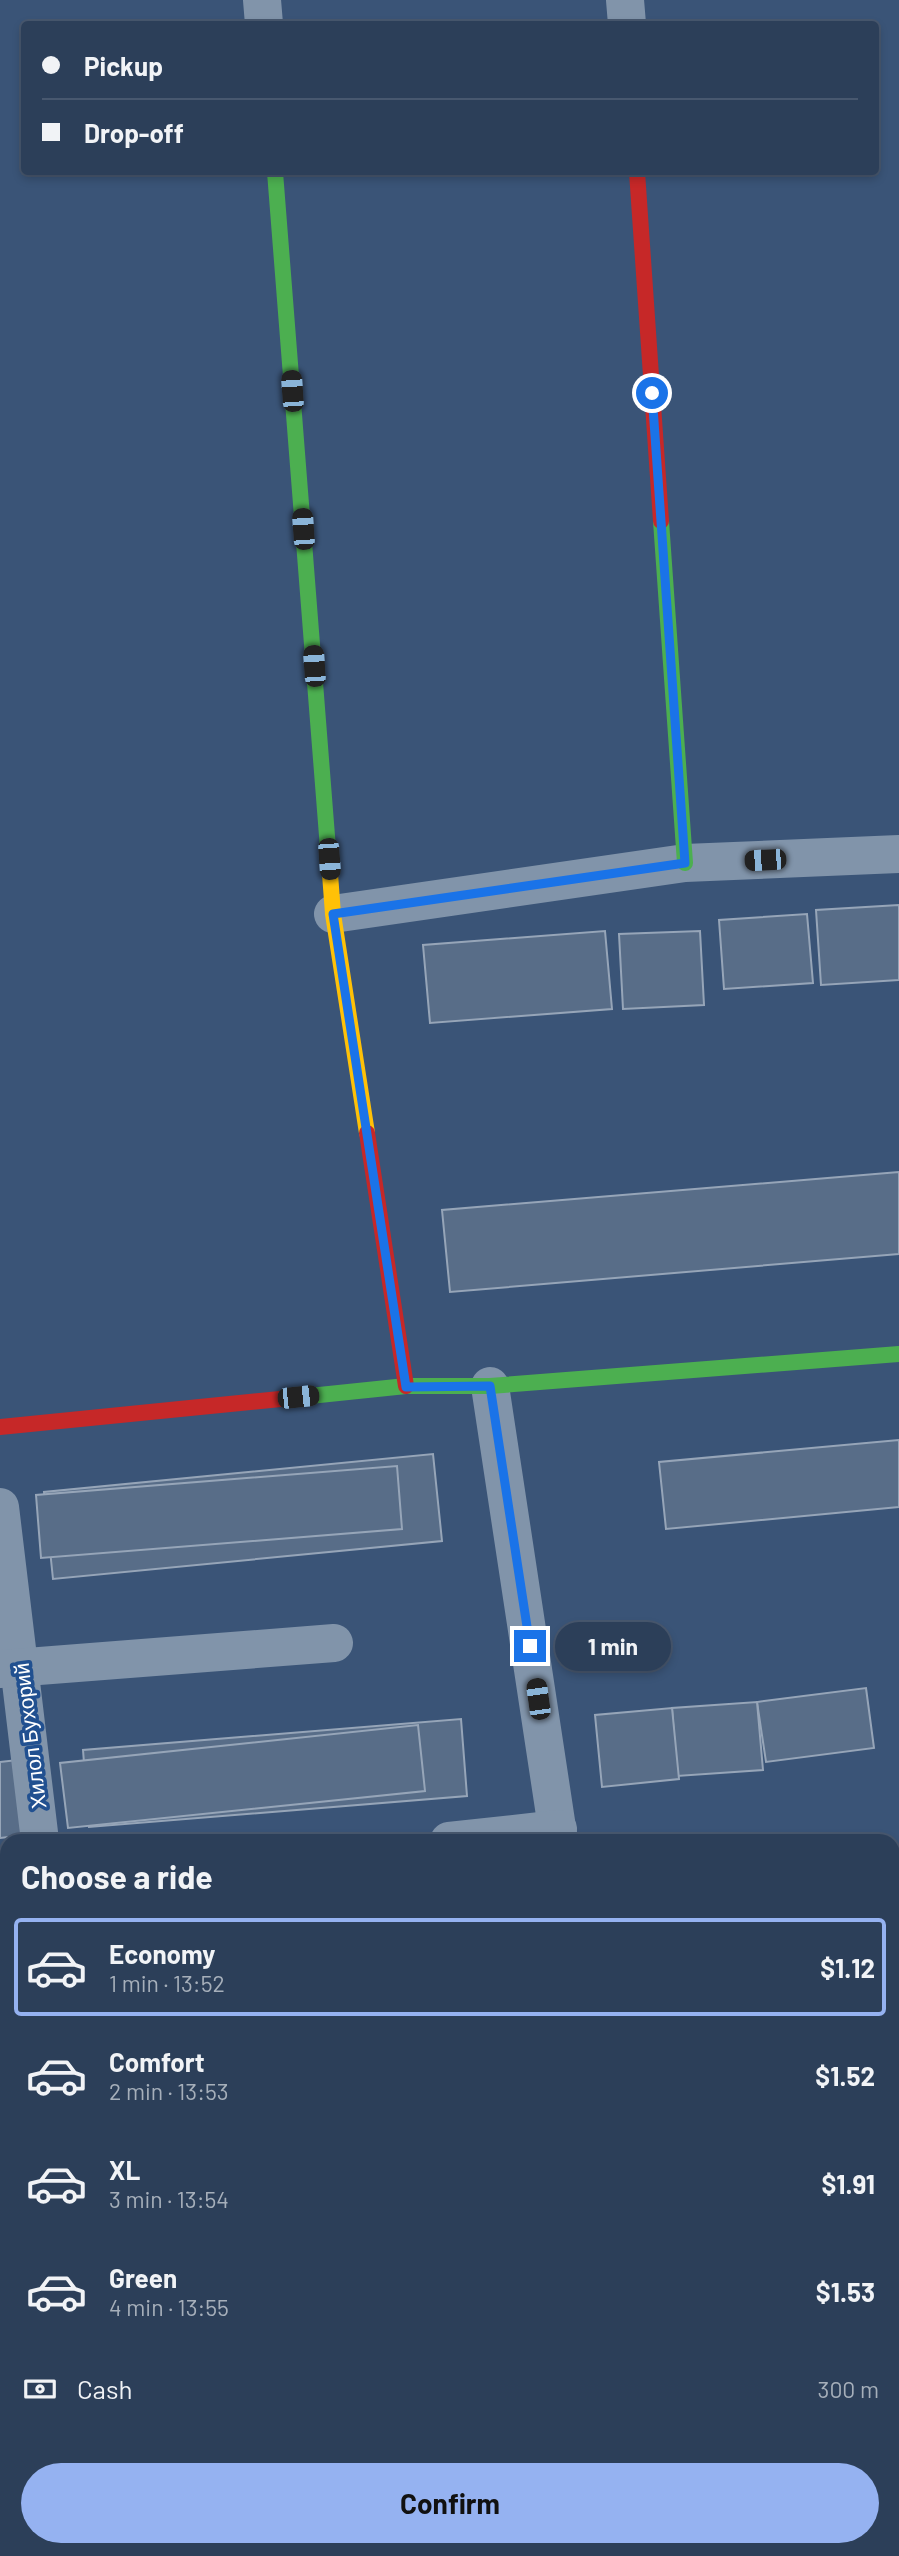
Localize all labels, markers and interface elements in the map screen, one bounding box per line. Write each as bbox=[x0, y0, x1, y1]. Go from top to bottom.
text: Pickup bbox=[84, 50, 163, 81]
text: Drop-off bbox=[84, 117, 184, 148]
car bbox=[281, 369, 304, 413]
route start bbox=[636, 377, 668, 409]
car bbox=[292, 507, 315, 551]
car bbox=[303, 644, 326, 688]
car bbox=[318, 837, 341, 881]
car bbox=[744, 848, 787, 872]
car bbox=[277, 1384, 320, 1410]
callout: 1 min bbox=[554, 1622, 670, 1670]
route end bbox=[514, 1630, 546, 1662]
text: 1 min bbox=[588, 1632, 638, 1660]
street label: Хилол Бухорий bbox=[8, 1662, 50, 1810]
car bbox=[525, 1677, 552, 1721]
text: Choose a ride bbox=[21, 1857, 213, 1895]
icon: car bbox=[25, 1936, 88, 1999]
text: Economy bbox=[109, 1938, 215, 1969]
text: $1.12 bbox=[820, 1952, 875, 1983]
text: 1 min · 13:52 bbox=[109, 1969, 225, 1997]
icon: car bbox=[25, 2044, 88, 2107]
text: Comfort bbox=[109, 2046, 205, 2077]
text: $1.52 bbox=[815, 2060, 875, 2091]
text: 2 min · 13:53 bbox=[109, 2077, 229, 2105]
icon: car bbox=[25, 2152, 88, 2215]
text: XL bbox=[109, 2154, 140, 2185]
text: $1.91 bbox=[821, 2168, 875, 2199]
text: 3 min · 13:54 bbox=[109, 2185, 229, 2213]
icon: car bbox=[25, 2260, 88, 2323]
text: Green bbox=[109, 2262, 177, 2293]
text: $1.53 bbox=[816, 2276, 875, 2307]
text: 4 min · 13:55 bbox=[109, 2293, 229, 2321]
icon: cash bbox=[21, 2370, 59, 2408]
text: Cash bbox=[77, 2373, 132, 2404]
text: 300 m bbox=[818, 2375, 879, 2403]
button: Confirm bbox=[21, 2463, 879, 2543]

